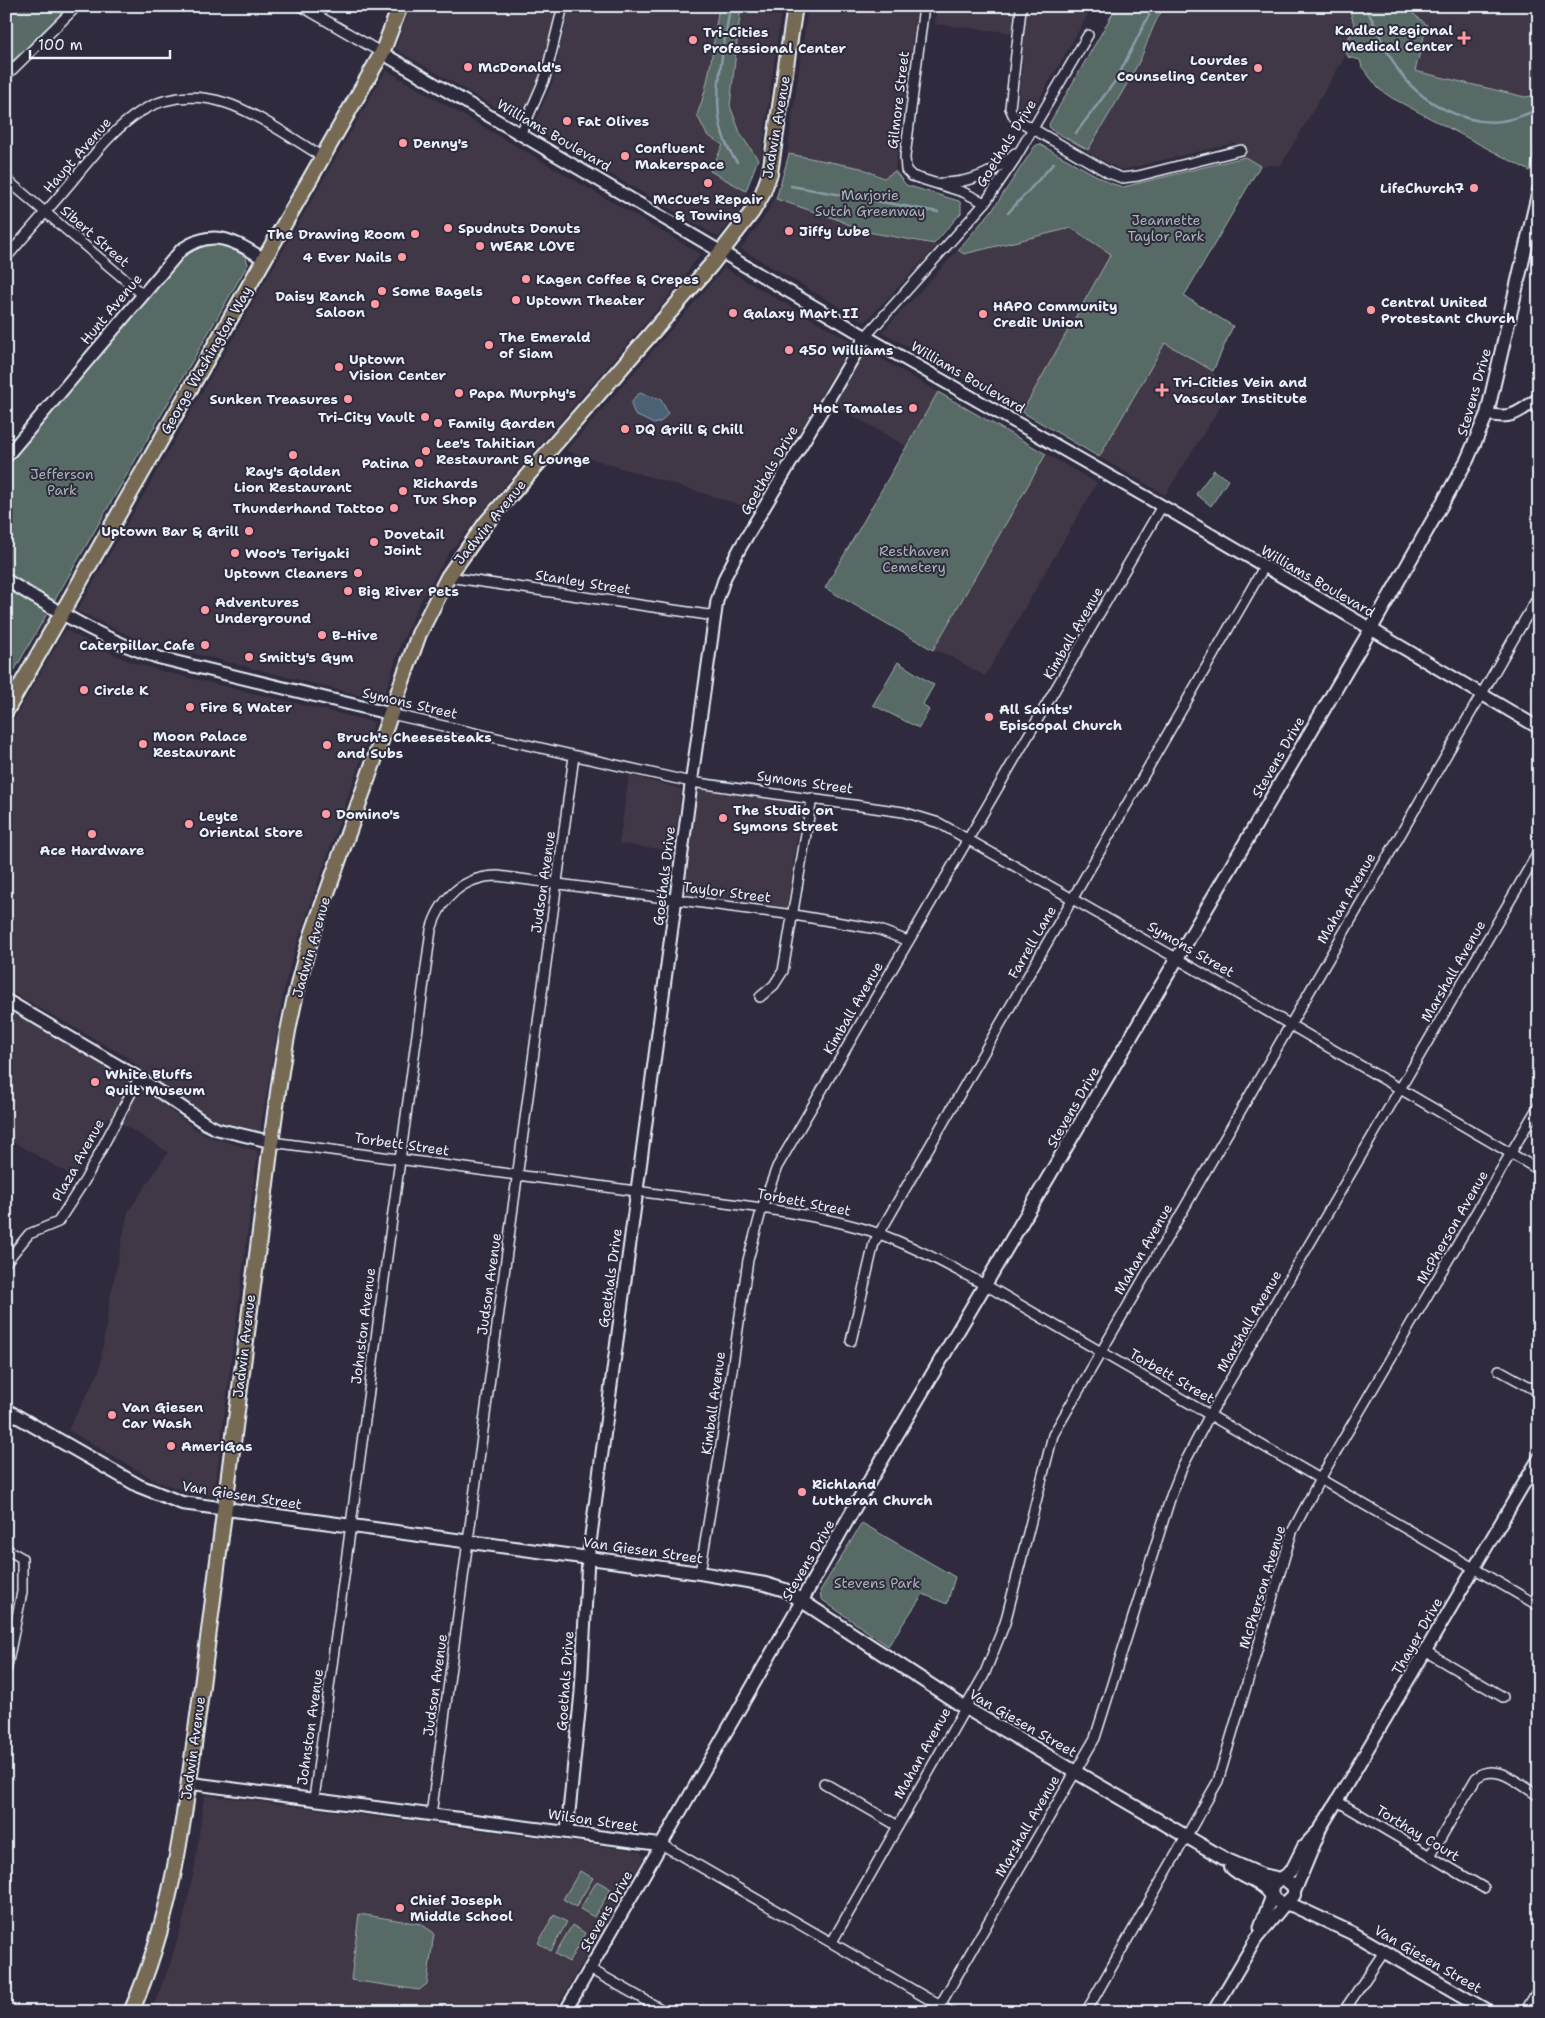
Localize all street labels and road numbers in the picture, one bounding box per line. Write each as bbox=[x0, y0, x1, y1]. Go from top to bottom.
street label: Gilmore Street bbox=[883, 50, 913, 150]
street label: Jadwin Avenue bbox=[758, 74, 794, 180]
street label: Williams Boulevard bbox=[494, 95, 614, 175]
street label: Goethals Drive bbox=[972, 96, 1040, 190]
street label: Haupt Avenue bbox=[39, 113, 115, 197]
street label: Sibert Street bbox=[57, 201, 133, 271]
street label: Hunt Avenue bbox=[76, 270, 146, 348]
street label: George Washington Way bbox=[156, 283, 256, 437]
street label: Williams Boulevard bbox=[908, 337, 1028, 417]
street label: Stevens Drive bbox=[1453, 346, 1495, 438]
street label: Goethals Drive bbox=[736, 422, 802, 518]
street label: Jadwin Avenue bbox=[450, 476, 530, 568]
street label: Williams Boulevard bbox=[1258, 541, 1378, 621]
street label: Stanley Street bbox=[534, 566, 632, 598]
street label: Kimball Avenue bbox=[1039, 583, 1107, 683]
street label: Symons Street bbox=[361, 683, 459, 723]
street label: Stevens Drive bbox=[1248, 713, 1309, 801]
street label: Symons Street bbox=[756, 766, 854, 798]
street label: Goethals Drive bbox=[649, 825, 679, 927]
street label: Judson Avenue bbox=[527, 830, 559, 934]
street label: Mahan Avenue bbox=[1313, 849, 1379, 947]
street label: Taylor Street bbox=[682, 878, 772, 906]
street label: Jadwin Avenue bbox=[288, 894, 334, 1000]
street label: Farrell Lane bbox=[1004, 902, 1060, 982]
street label: Symons Street bbox=[1144, 917, 1238, 981]
street label: Marshall Avenue bbox=[1417, 917, 1489, 1025]
street label: Kimball Avenue bbox=[819, 958, 887, 1058]
street label: Stevens Drive bbox=[1043, 1063, 1104, 1151]
street label: Plaza Avenue bbox=[48, 1115, 108, 1205]
street label: Torbett Street bbox=[354, 1128, 450, 1160]
street label: McPherson Avenue bbox=[1412, 1167, 1492, 1287]
street label: Torbett Street bbox=[755, 1184, 853, 1220]
street label: Mahan Avenue bbox=[1110, 1200, 1176, 1298]
street label: Goethals Drive bbox=[594, 1227, 626, 1329]
street label: Judson Avenue bbox=[473, 1232, 505, 1336]
street label: Johnston Avenue bbox=[347, 1267, 379, 1385]
street label: Marshall Avenue bbox=[1213, 1267, 1285, 1375]
street label: Jadwin Avenue bbox=[229, 1293, 259, 1399]
street label: Torbett Street bbox=[1126, 1344, 1218, 1408]
street label: Kimball Avenue bbox=[697, 1350, 729, 1456]
street label: Van Giesen Street bbox=[181, 1477, 303, 1513]
street label: Stevens Drive bbox=[778, 1516, 839, 1604]
street label: McPherson Avenue bbox=[1235, 1523, 1289, 1651]
street label: Van Giesen Street bbox=[582, 1533, 704, 1567]
street label: Thayer Drive bbox=[1388, 1594, 1446, 1678]
street label: Goethals Drive bbox=[553, 1630, 577, 1732]
street label: Judson Avenue bbox=[419, 1633, 451, 1737]
street label: Johnston Avenue bbox=[293, 1668, 327, 1786]
street label: Van Giesen Street bbox=[966, 1685, 1080, 1761]
street label: Jadwin Avenue bbox=[177, 1695, 209, 1801]
street label: Mahan Avenue bbox=[889, 1704, 955, 1802]
street label: Marshall Avenue bbox=[991, 1772, 1063, 1880]
street label: Torthay Court bbox=[1373, 1801, 1463, 1865]
street label: Wilson Street bbox=[547, 1805, 639, 1835]
street label: Stevens Drive bbox=[576, 1867, 637, 1955]
street label: Van Giesen Street bbox=[1371, 1921, 1485, 1997]

